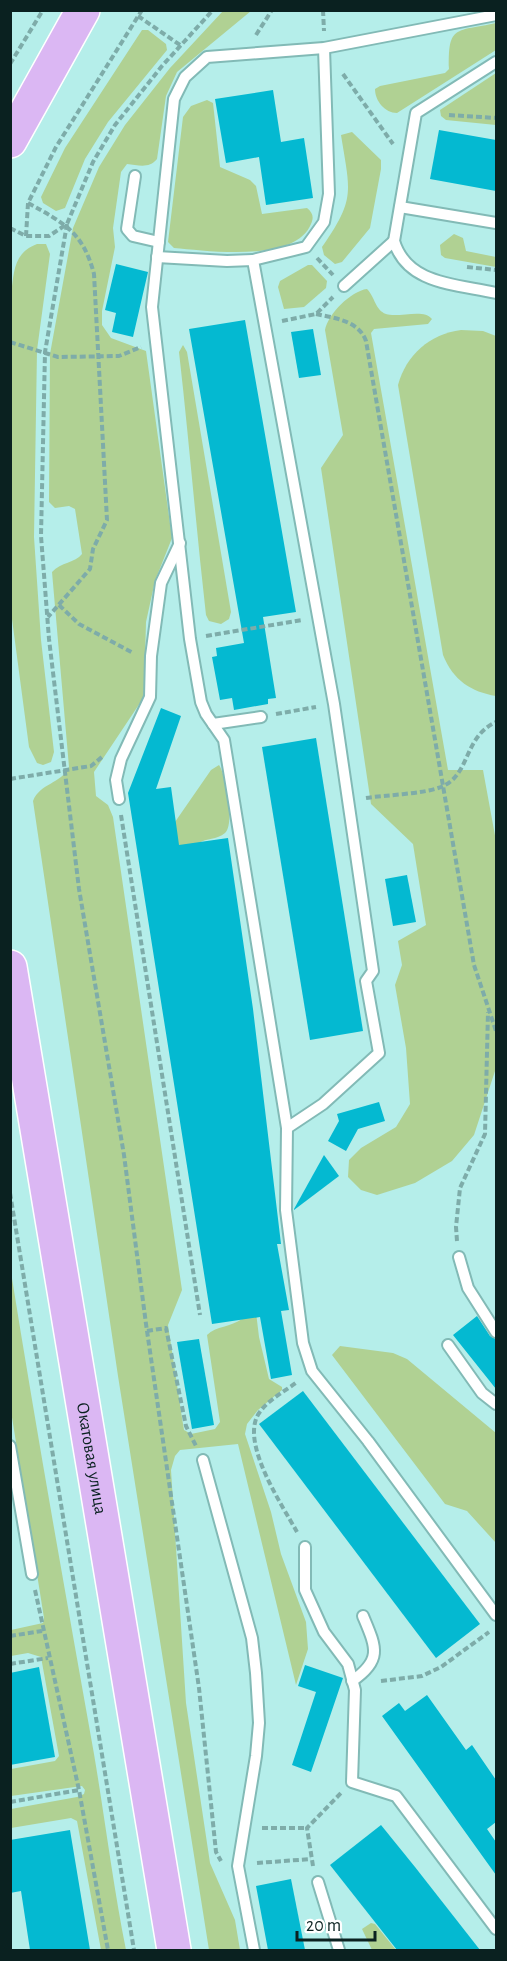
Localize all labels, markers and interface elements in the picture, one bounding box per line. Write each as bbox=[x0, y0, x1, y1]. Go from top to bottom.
street label: Окатовая улица bbox=[73, 1401, 109, 1516]
scale bar bbox=[297, 1904, 375, 1942]
text: 20 m bbox=[306, 1917, 341, 1935]

